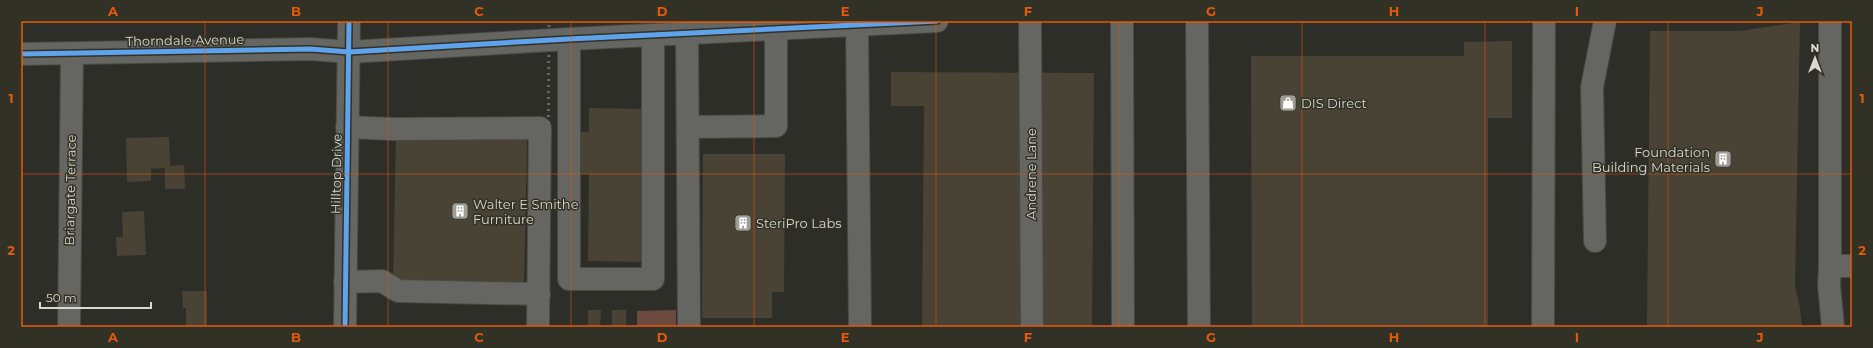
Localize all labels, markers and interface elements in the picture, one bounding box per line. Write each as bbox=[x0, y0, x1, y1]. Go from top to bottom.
text: A bbox=[107, 3, 119, 19]
text: B bbox=[291, 3, 301, 19]
text: C bbox=[474, 3, 484, 19]
text: D bbox=[657, 3, 668, 19]
text: E bbox=[841, 3, 850, 19]
text: F bbox=[1024, 3, 1032, 19]
text: G bbox=[1206, 3, 1216, 19]
text: H bbox=[1389, 3, 1399, 19]
text: I bbox=[1575, 3, 1579, 19]
text: J bbox=[1755, 3, 1764, 19]
street label: Thorndale Avenue bbox=[126, 31, 245, 49]
north arrow bbox=[1795, 38, 1835, 78]
text: N bbox=[1811, 41, 1819, 55]
text: 1 bbox=[8, 90, 14, 106]
text: 1 bbox=[1859, 90, 1865, 106]
shop icon: DIS Direct bbox=[1278, 93, 1298, 113]
place label: DIS Direct bbox=[1301, 95, 1367, 111]
street label: Andrene Lane bbox=[1023, 128, 1039, 220]
street label: Briargate Terrace bbox=[61, 134, 79, 246]
street label: Hilltop Drive bbox=[327, 134, 345, 214]
place label: Foundation Building Materials bbox=[1592, 144, 1710, 175]
building icon: Foundation Building Materials bbox=[1713, 149, 1733, 169]
place label: Walter E Smithe Furniture bbox=[473, 196, 579, 227]
building icon: Walter E Smithe Furniture bbox=[450, 201, 470, 221]
building icon: SteriPro Labs bbox=[733, 213, 753, 233]
place label: SteriPro Labs bbox=[756, 215, 842, 231]
text: 2 bbox=[7, 242, 15, 258]
text: 2 bbox=[1858, 242, 1866, 258]
scale bar bbox=[40, 284, 151, 310]
text: 50 m bbox=[46, 290, 77, 305]
text: A bbox=[107, 329, 119, 345]
text: B bbox=[291, 329, 301, 345]
text: C bbox=[474, 329, 484, 345]
text: D bbox=[657, 329, 668, 345]
text: E bbox=[841, 329, 850, 345]
text: F bbox=[1024, 329, 1032, 345]
text: G bbox=[1206, 329, 1216, 345]
text: H bbox=[1389, 329, 1399, 345]
text: I bbox=[1575, 329, 1579, 345]
text: J bbox=[1755, 329, 1764, 345]

